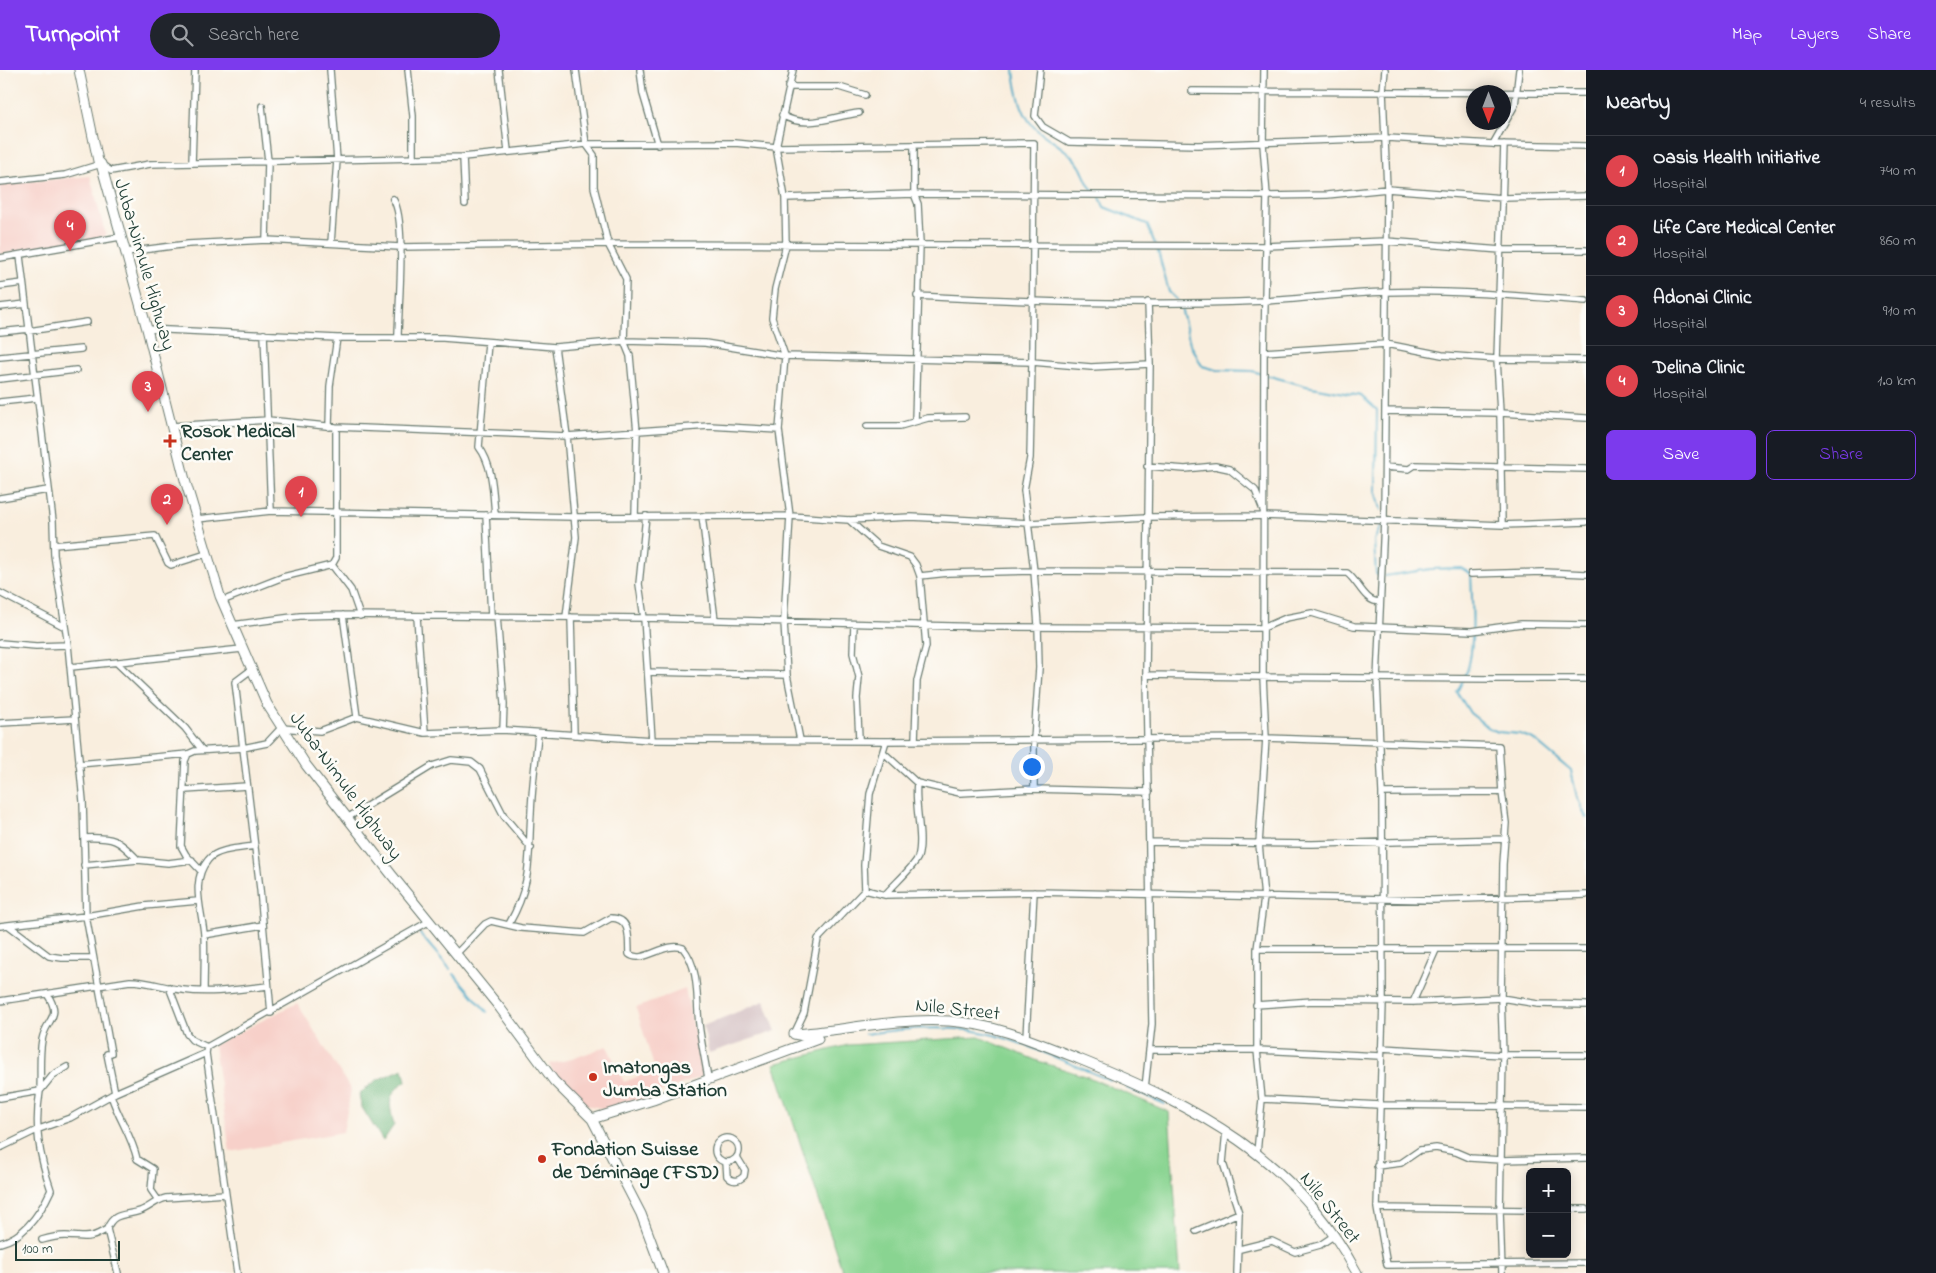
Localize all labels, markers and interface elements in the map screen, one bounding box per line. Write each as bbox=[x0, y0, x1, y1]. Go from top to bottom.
search box bbox=[150, 13, 500, 58]
text: Turnpoint bbox=[25, 18, 120, 53]
icon: search bbox=[168, 21, 196, 49]
text: Search here bbox=[208, 22, 299, 49]
text: Map bbox=[1732, 22, 1762, 48]
text: Layers bbox=[1790, 22, 1840, 48]
text: Share bbox=[1868, 22, 1911, 48]
north arrow bbox=[1466, 85, 1511, 130]
text: Nearby bbox=[1606, 88, 1670, 118]
text: 4 results bbox=[1860, 91, 1916, 115]
text: Oasis Health Initiative bbox=[1653, 145, 1820, 172]
text: 1 bbox=[1619, 159, 1625, 183]
text: 740 m bbox=[1879, 159, 1916, 183]
text: Hospital bbox=[1653, 172, 1707, 196]
street label: Juba–Nimule Highway bbox=[104, 175, 182, 354]
pin: 4 bbox=[54, 210, 86, 251]
text: Life Care Medical Center bbox=[1653, 215, 1835, 242]
text: 2 bbox=[1618, 229, 1626, 253]
text: 860 m bbox=[1880, 229, 1916, 253]
text: Hospital bbox=[1653, 242, 1707, 266]
text: Adonai Clinic bbox=[1653, 285, 1751, 312]
text: 3 bbox=[1619, 299, 1625, 323]
text: 910 m bbox=[1883, 299, 1916, 323]
text: Hospital bbox=[1653, 312, 1707, 336]
text: Delina Clinic bbox=[1653, 355, 1745, 382]
text: 4 bbox=[1619, 369, 1625, 393]
text: 1.0 km bbox=[1877, 369, 1916, 393]
pin: 3 bbox=[132, 371, 164, 412]
text: Hospital bbox=[1653, 382, 1707, 406]
place label: Rosok Medical Center bbox=[181, 418, 295, 470]
button: Save bbox=[1606, 430, 1756, 480]
button: Share bbox=[1766, 430, 1916, 480]
marker: Rosok Medical Center bbox=[163, 434, 177, 448]
pin: 1 bbox=[285, 476, 317, 517]
pin: 2 bbox=[151, 484, 183, 525]
street label: Juba–Nimule Highway bbox=[280, 706, 409, 867]
your location bbox=[1019, 754, 1045, 780]
street label: Nile Street bbox=[914, 992, 1002, 1029]
place label: Imatongas Jumba Station bbox=[603, 1054, 727, 1106]
marker: Imatongas Jumba Station bbox=[587, 1071, 599, 1083]
place label: Fondation Suisse de Déminage (FSD) bbox=[551, 1136, 719, 1189]
marker: Fondation Suisse de Déminage (FSD) bbox=[536, 1153, 548, 1165]
street label: Nile Street bbox=[1291, 1166, 1367, 1251]
map controls bbox=[1526, 1168, 1571, 1258]
button: + bbox=[1526, 1168, 1571, 1213]
button: − bbox=[1526, 1213, 1571, 1258]
scale bar bbox=[15, 1238, 120, 1261]
text: 100 m bbox=[22, 1239, 53, 1260]

